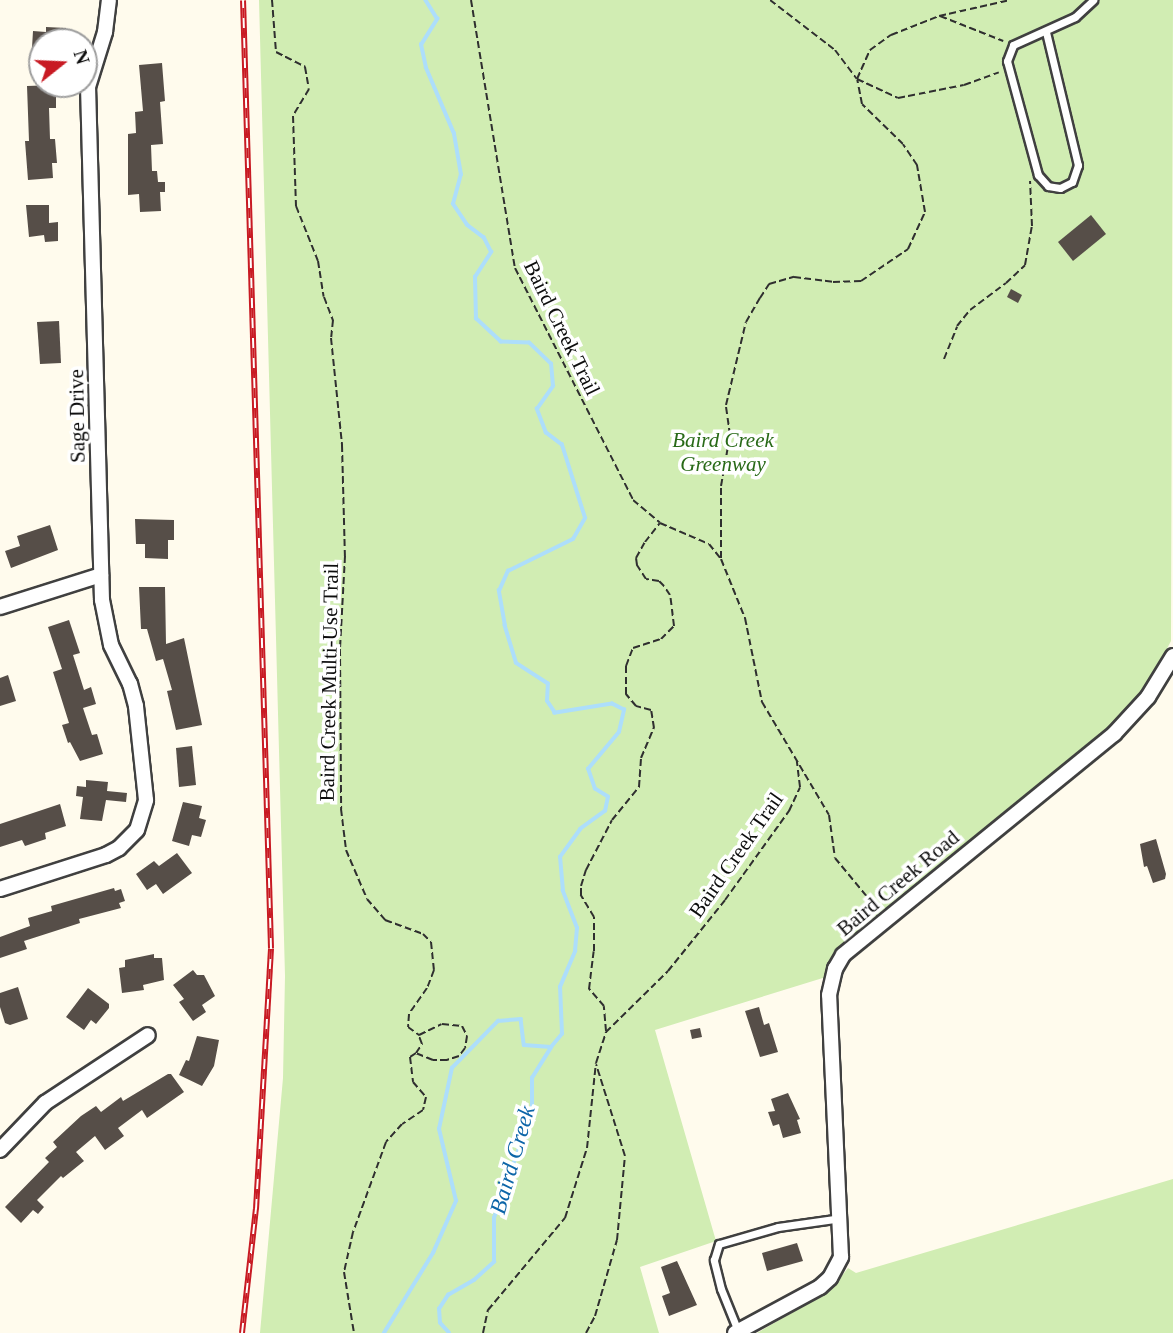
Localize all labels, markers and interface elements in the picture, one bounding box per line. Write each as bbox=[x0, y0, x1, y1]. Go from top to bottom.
north arrow bbox=[28, 28, 98, 98]
text: N bbox=[69, 47, 94, 67]
street label: Baird Creek Trail bbox=[518, 256, 606, 400]
street label: Sage Drive bbox=[64, 369, 90, 463]
park label: Baird Creek Greenway bbox=[672, 427, 774, 477]
street label: Baird Creek Multi-Use Trail bbox=[314, 562, 344, 802]
street label: Baird Creek Trail bbox=[683, 787, 789, 923]
street label: Baird Creek Road bbox=[832, 825, 964, 941]
water label: Baird Creek bbox=[484, 1103, 542, 1217]

